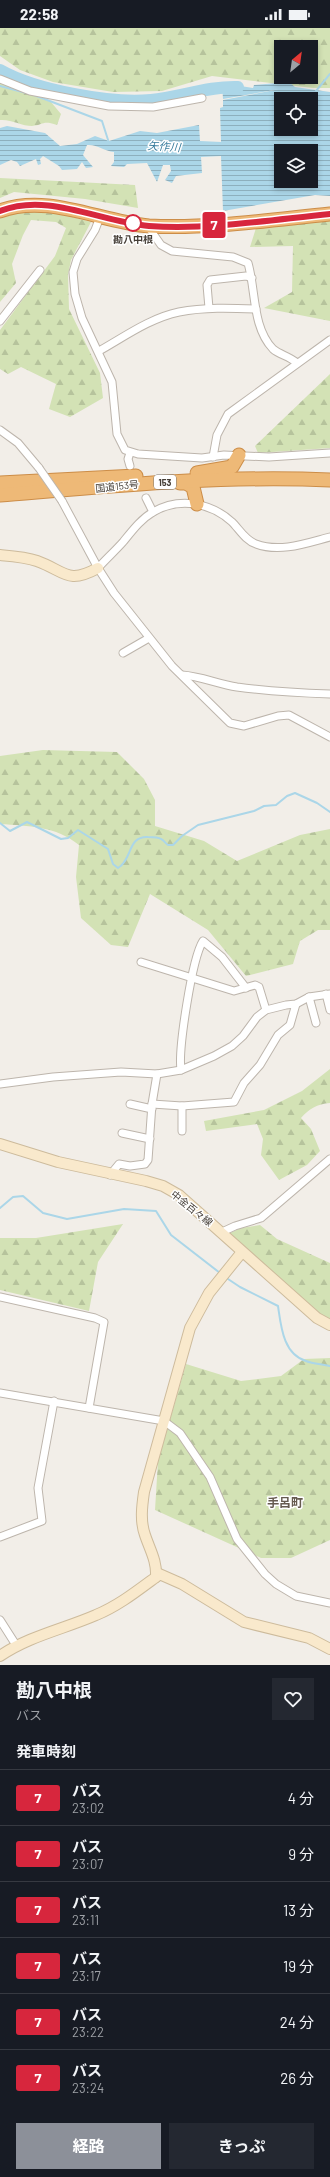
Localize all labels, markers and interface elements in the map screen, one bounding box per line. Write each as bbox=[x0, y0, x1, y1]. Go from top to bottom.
text: 22:58 bbox=[20, 5, 58, 23]
north arrow bbox=[274, 40, 318, 84]
map controls bbox=[274, 40, 318, 188]
button: locate bbox=[274, 92, 318, 136]
water label: 矢作川 bbox=[147, 138, 182, 154]
button: layers bbox=[274, 144, 318, 188]
line badge: 7 bbox=[201, 212, 227, 238]
marker: 勘八中根 bbox=[124, 214, 142, 232]
text: 7 bbox=[211, 216, 217, 233]
place label: 勘八中根 bbox=[113, 233, 153, 245]
road number: 153 bbox=[154, 475, 176, 489]
street label: 国道153号 bbox=[95, 478, 139, 494]
street label: 中金百々線 bbox=[169, 1188, 215, 1228]
district label: 手呂町 bbox=[267, 1495, 303, 1509]
text: 勘八中根 bbox=[16, 1678, 92, 1701]
button: heart bbox=[272, 1678, 314, 1720]
text: バス bbox=[16, 1707, 42, 1723]
text: 発車時刻 bbox=[16, 1742, 76, 1760]
text: バス bbox=[72, 1781, 102, 1799]
text: 7 bbox=[35, 1789, 41, 1806]
text: 4 分 bbox=[288, 1789, 314, 1807]
text: 23:02 bbox=[72, 1800, 104, 1816]
text: バス bbox=[72, 1837, 102, 1855]
text: 7 bbox=[35, 1845, 41, 1862]
text: 9 分 bbox=[288, 1845, 314, 1863]
text: 23:07 bbox=[72, 1856, 104, 1872]
text: バス bbox=[72, 1893, 102, 1911]
text: 7 bbox=[35, 1901, 41, 1918]
text: 13 分 bbox=[283, 1901, 314, 1919]
text: 23:11 bbox=[72, 1912, 99, 1928]
text: バス bbox=[72, 1949, 102, 1967]
text: 7 bbox=[35, 1957, 41, 1974]
text: 19 分 bbox=[283, 1957, 314, 1975]
text: 23:17 bbox=[72, 1968, 101, 1984]
text: バス bbox=[72, 2005, 102, 2023]
text: 7 bbox=[35, 2013, 41, 2030]
text: 24 分 bbox=[280, 2013, 314, 2031]
text: 23:22 bbox=[72, 2024, 104, 2040]
text: バス bbox=[72, 2061, 102, 2079]
text: 7 bbox=[35, 2069, 41, 2086]
text: 26 分 bbox=[280, 2069, 314, 2087]
text: 23:24 bbox=[72, 2080, 104, 2096]
button: 経路 bbox=[16, 2123, 161, 2169]
button: きっぷ bbox=[169, 2123, 314, 2169]

